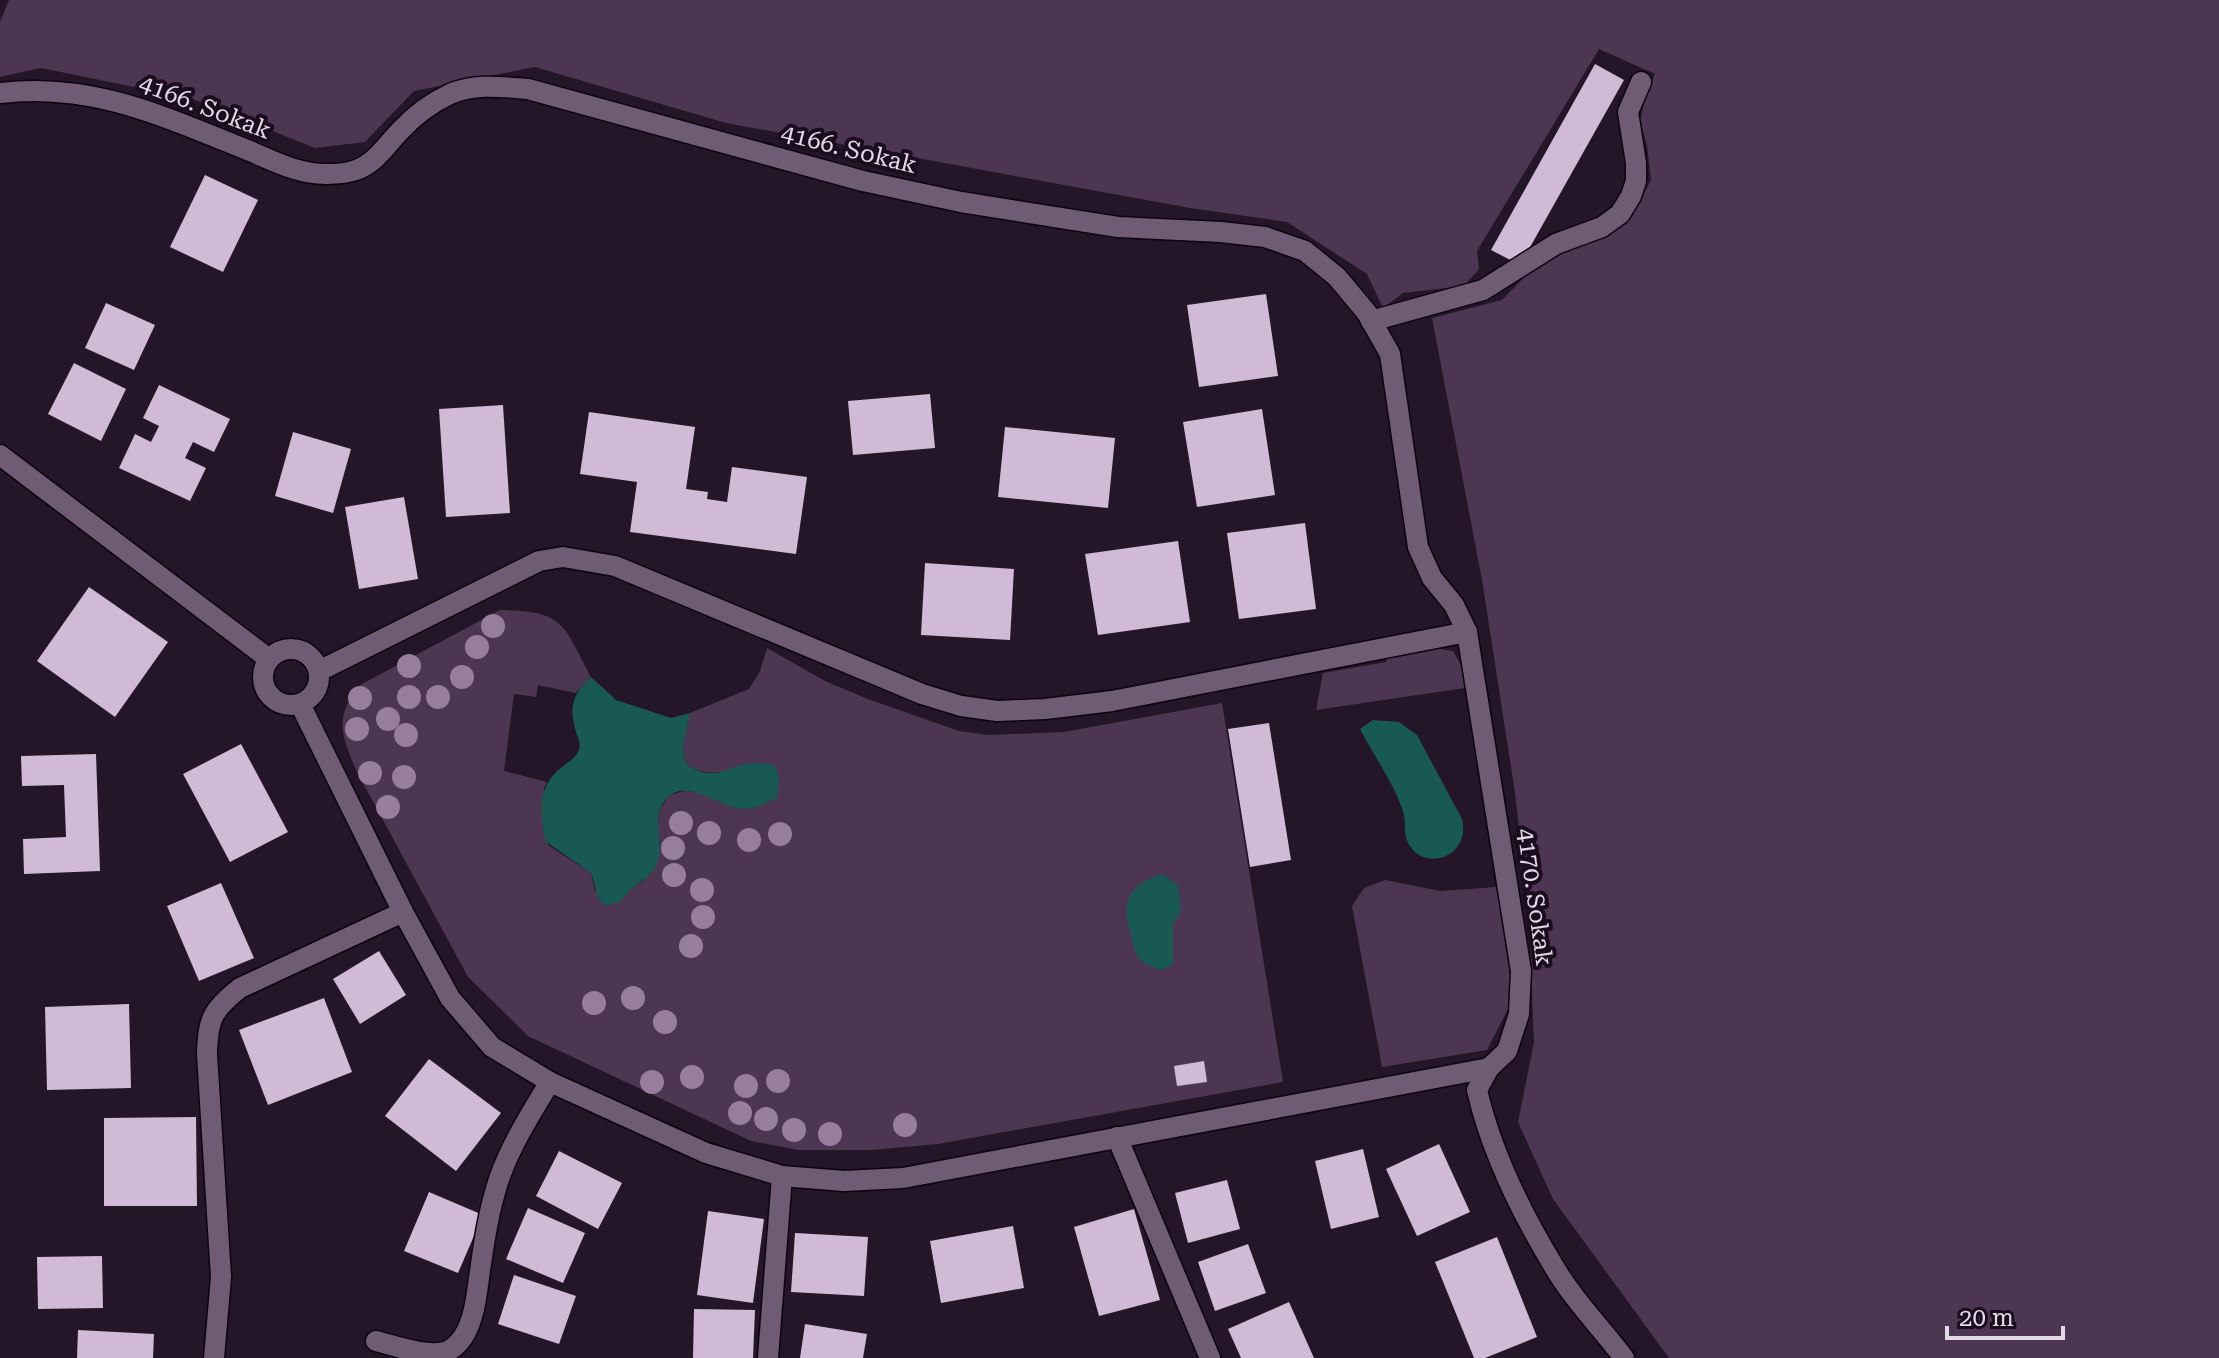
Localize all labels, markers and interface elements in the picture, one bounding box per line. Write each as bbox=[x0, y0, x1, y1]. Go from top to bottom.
street label: 4166. Sokak bbox=[135, 69, 275, 145]
street label: 4166. Sokak bbox=[778, 119, 920, 179]
street label: 4170. Sokak bbox=[1511, 826, 1559, 968]
scale bar bbox=[1947, 1290, 2063, 1340]
text: 20 m bbox=[1959, 1304, 2014, 1332]

